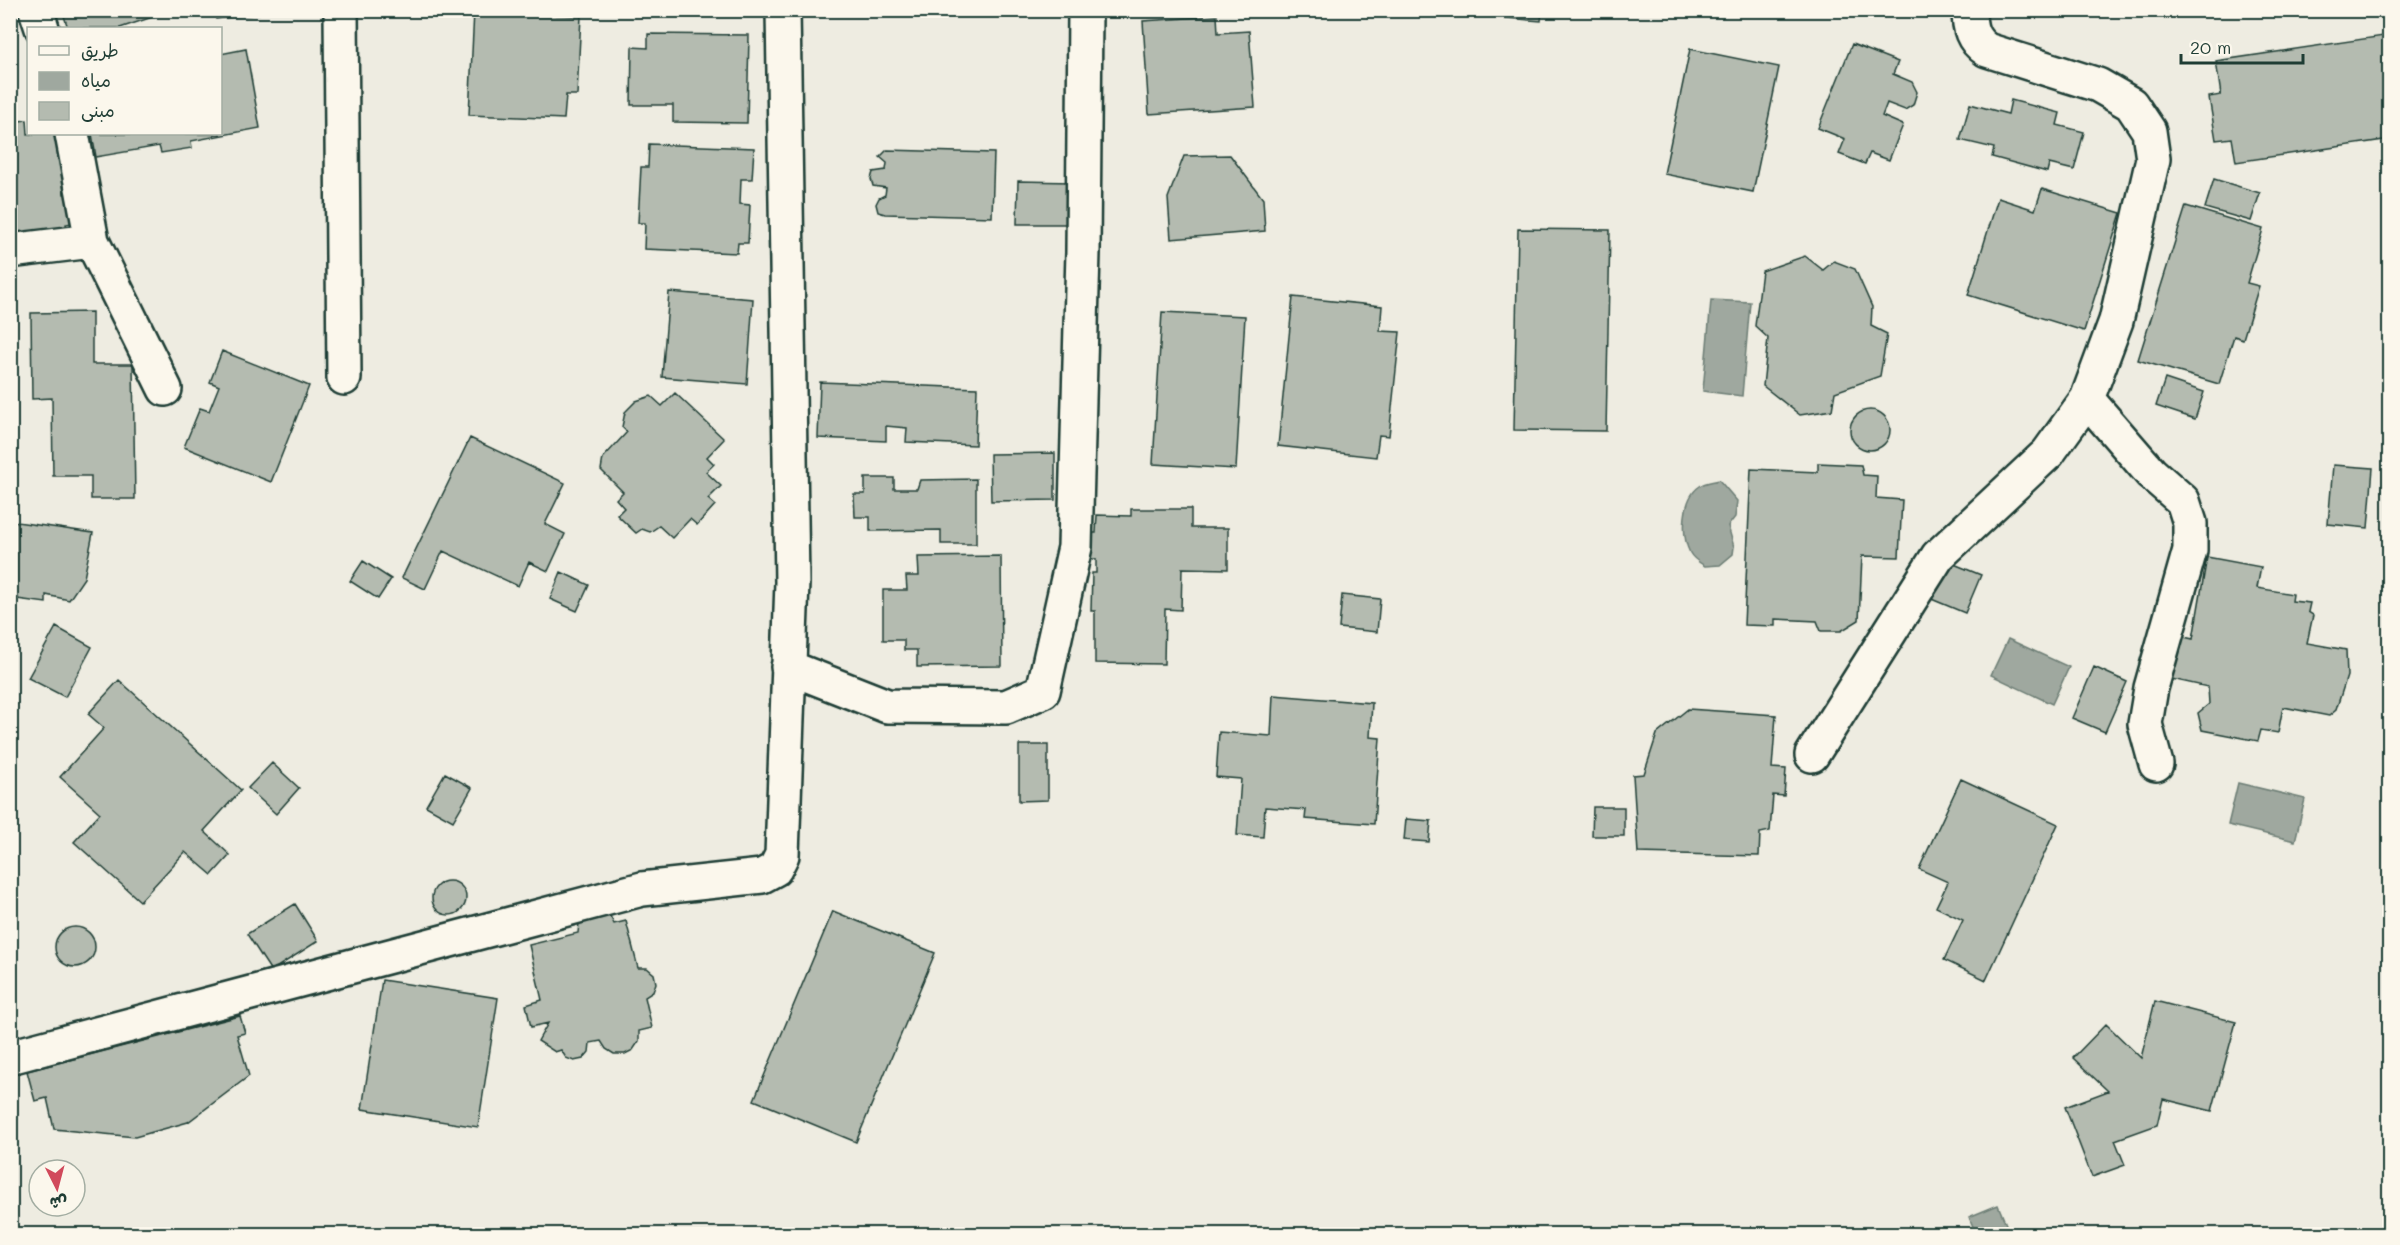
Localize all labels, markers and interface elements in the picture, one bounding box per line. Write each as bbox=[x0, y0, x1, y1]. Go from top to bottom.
legend bbox=[27, 27, 222, 135]
scale bar bbox=[2181, 27, 2302, 65]
text: 20 m bbox=[2190, 35, 2231, 59]
text: طريق bbox=[81, 38, 119, 62]
text: مياه bbox=[81, 68, 111, 92]
text: مبنى bbox=[81, 98, 115, 122]
north arrow bbox=[27, 1158, 87, 1218]
text: ش bbox=[49, 1192, 68, 1215]

